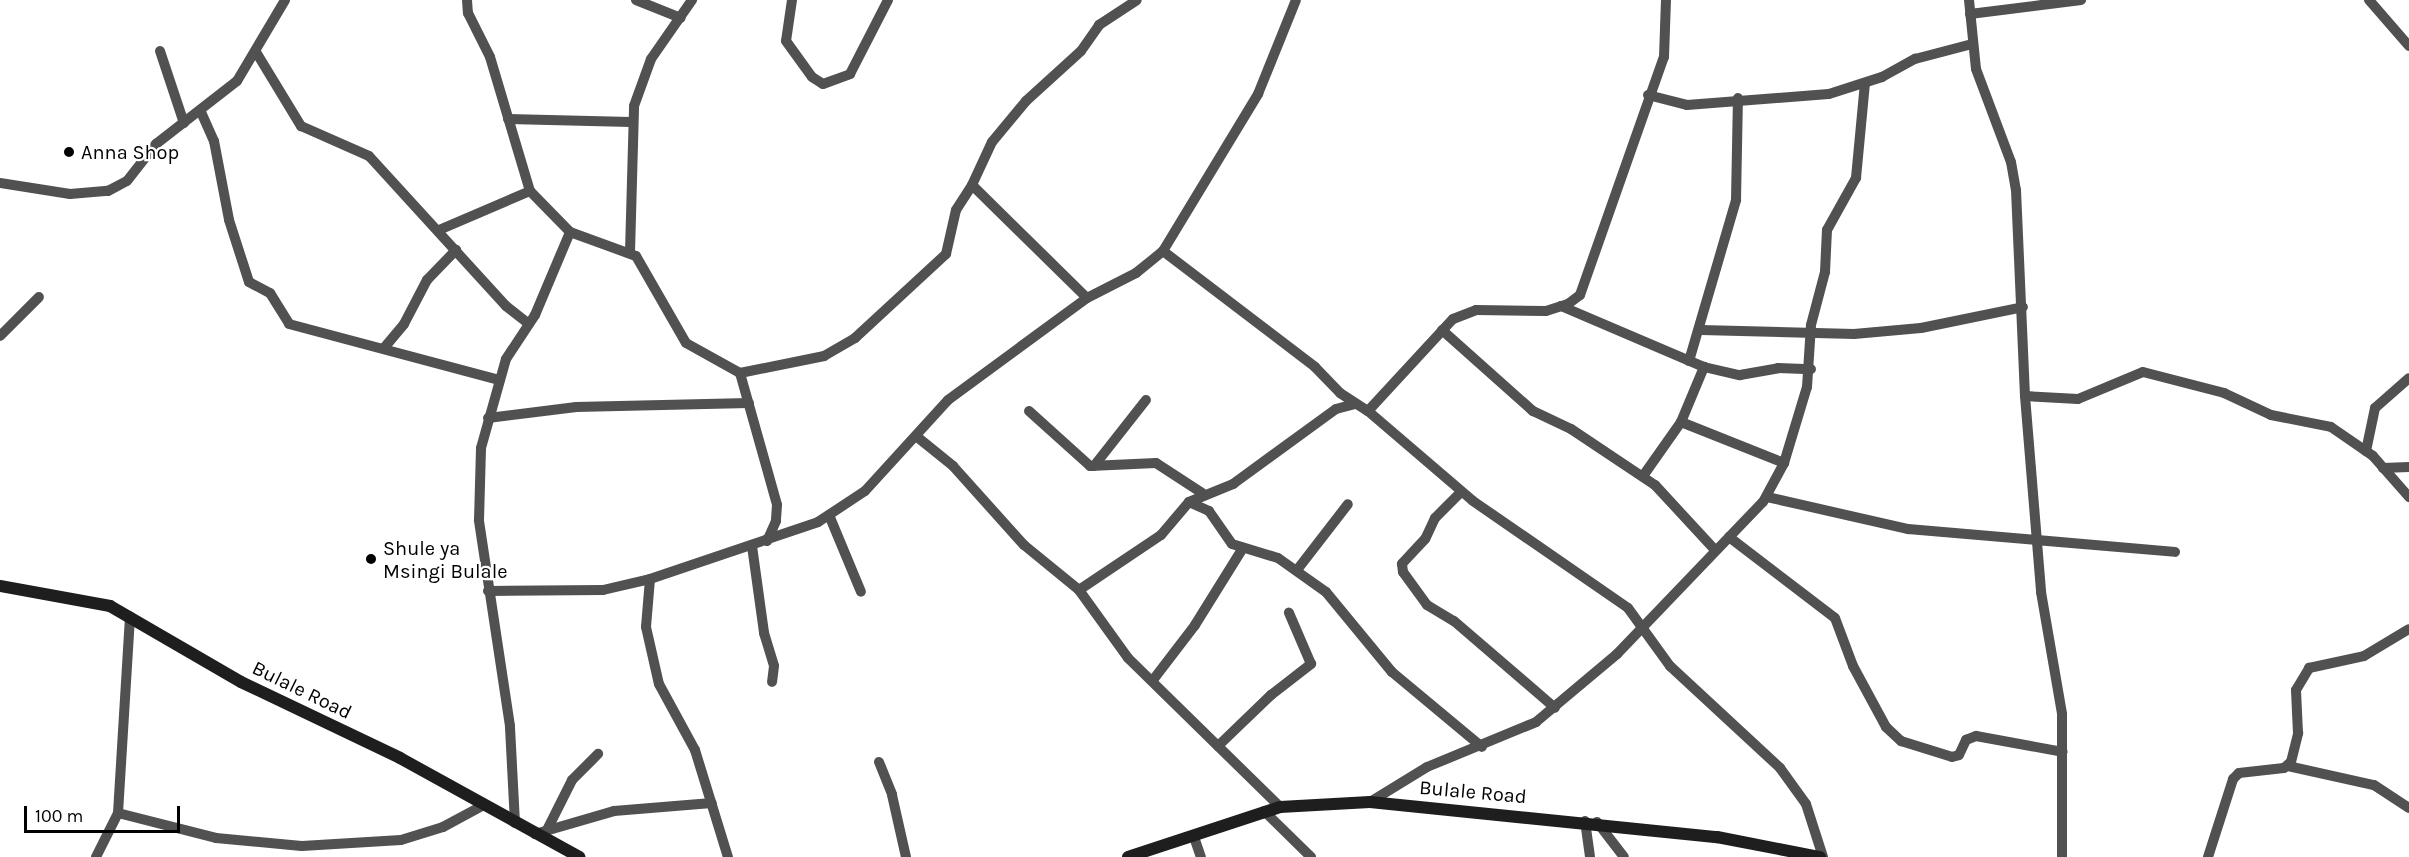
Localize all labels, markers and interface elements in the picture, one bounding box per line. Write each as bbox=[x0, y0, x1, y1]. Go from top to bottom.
place label: Anna Shop bbox=[81, 140, 179, 164]
marker: Anna Shop bbox=[62, 145, 76, 159]
place label: Shule ya Msingi Bulale bbox=[383, 536, 507, 583]
marker: Shule ya Msingi Bulale bbox=[364, 552, 378, 566]
street label: Bulale Road bbox=[248, 656, 356, 724]
street label: Bulale Road bbox=[1418, 775, 1528, 809]
scale bar bbox=[27, 794, 183, 832]
text: 100 m bbox=[35, 805, 83, 827]

